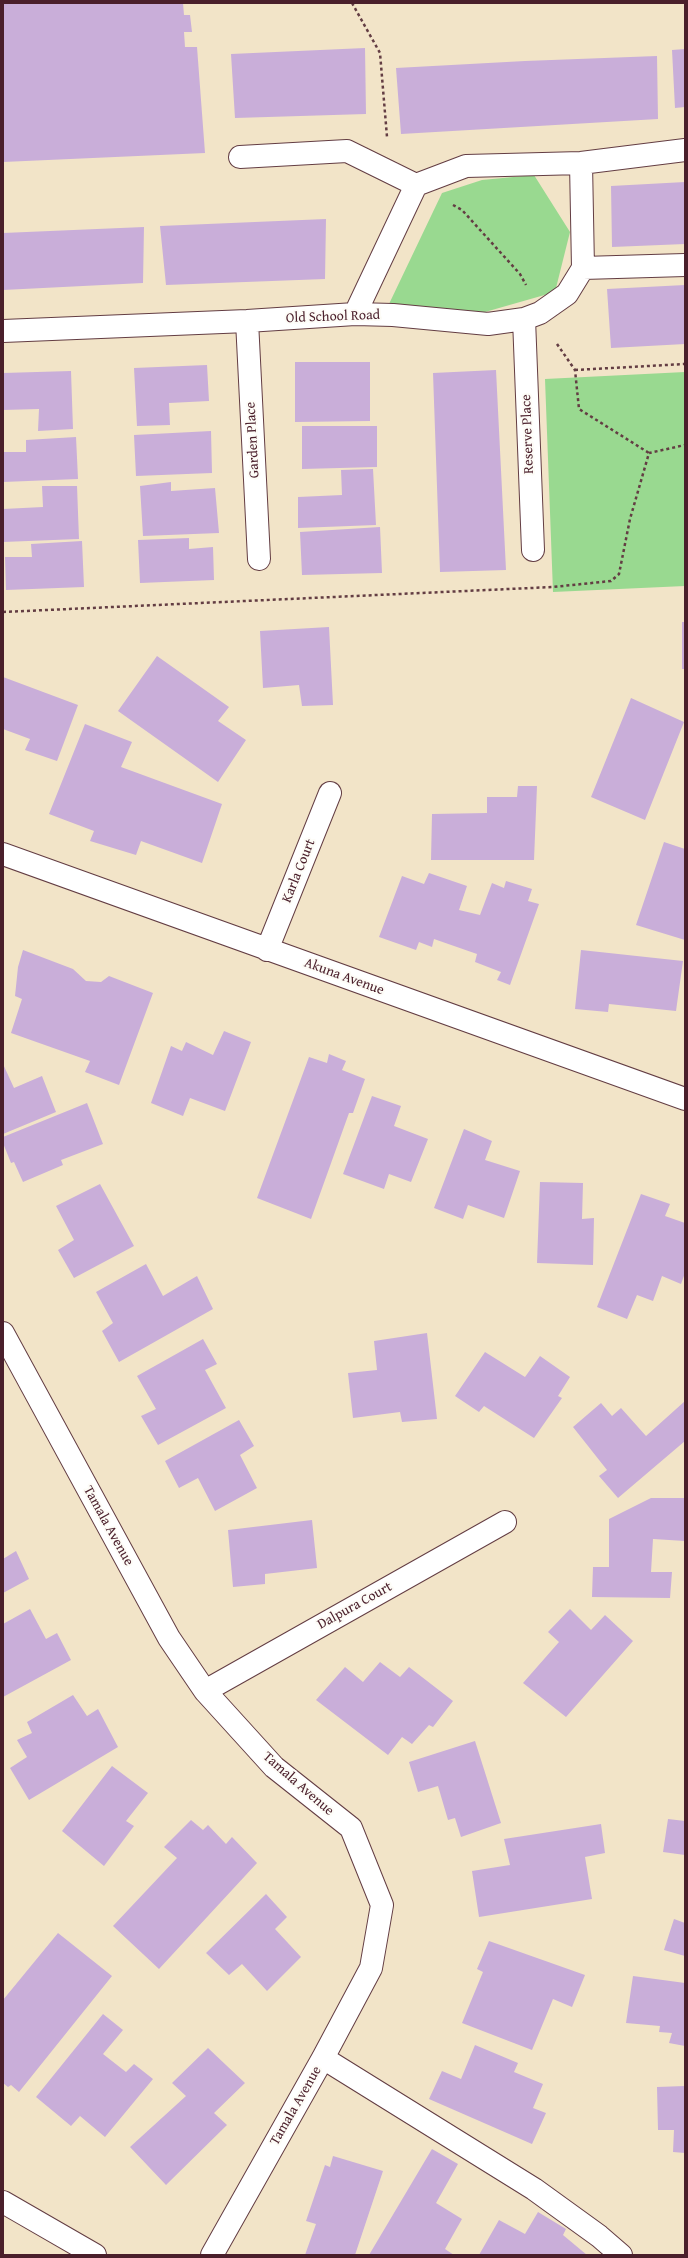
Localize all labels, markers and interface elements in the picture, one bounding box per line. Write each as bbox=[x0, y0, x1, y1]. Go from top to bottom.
street label: Old School Road bbox=[286, 307, 380, 327]
street label: Reserve Place bbox=[518, 394, 538, 474]
street label: Garden Place bbox=[243, 401, 263, 479]
street label: Karla Court bbox=[279, 837, 319, 905]
street label: Akuna Avenue bbox=[302, 955, 386, 999]
street label: Tamala Avenue bbox=[79, 1483, 137, 1569]
street label: Dalpura Court bbox=[315, 1579, 395, 1633]
street label: Tamala Avenue bbox=[259, 1749, 337, 1819]
street label: Tamala Avenue bbox=[267, 2063, 325, 2149]

